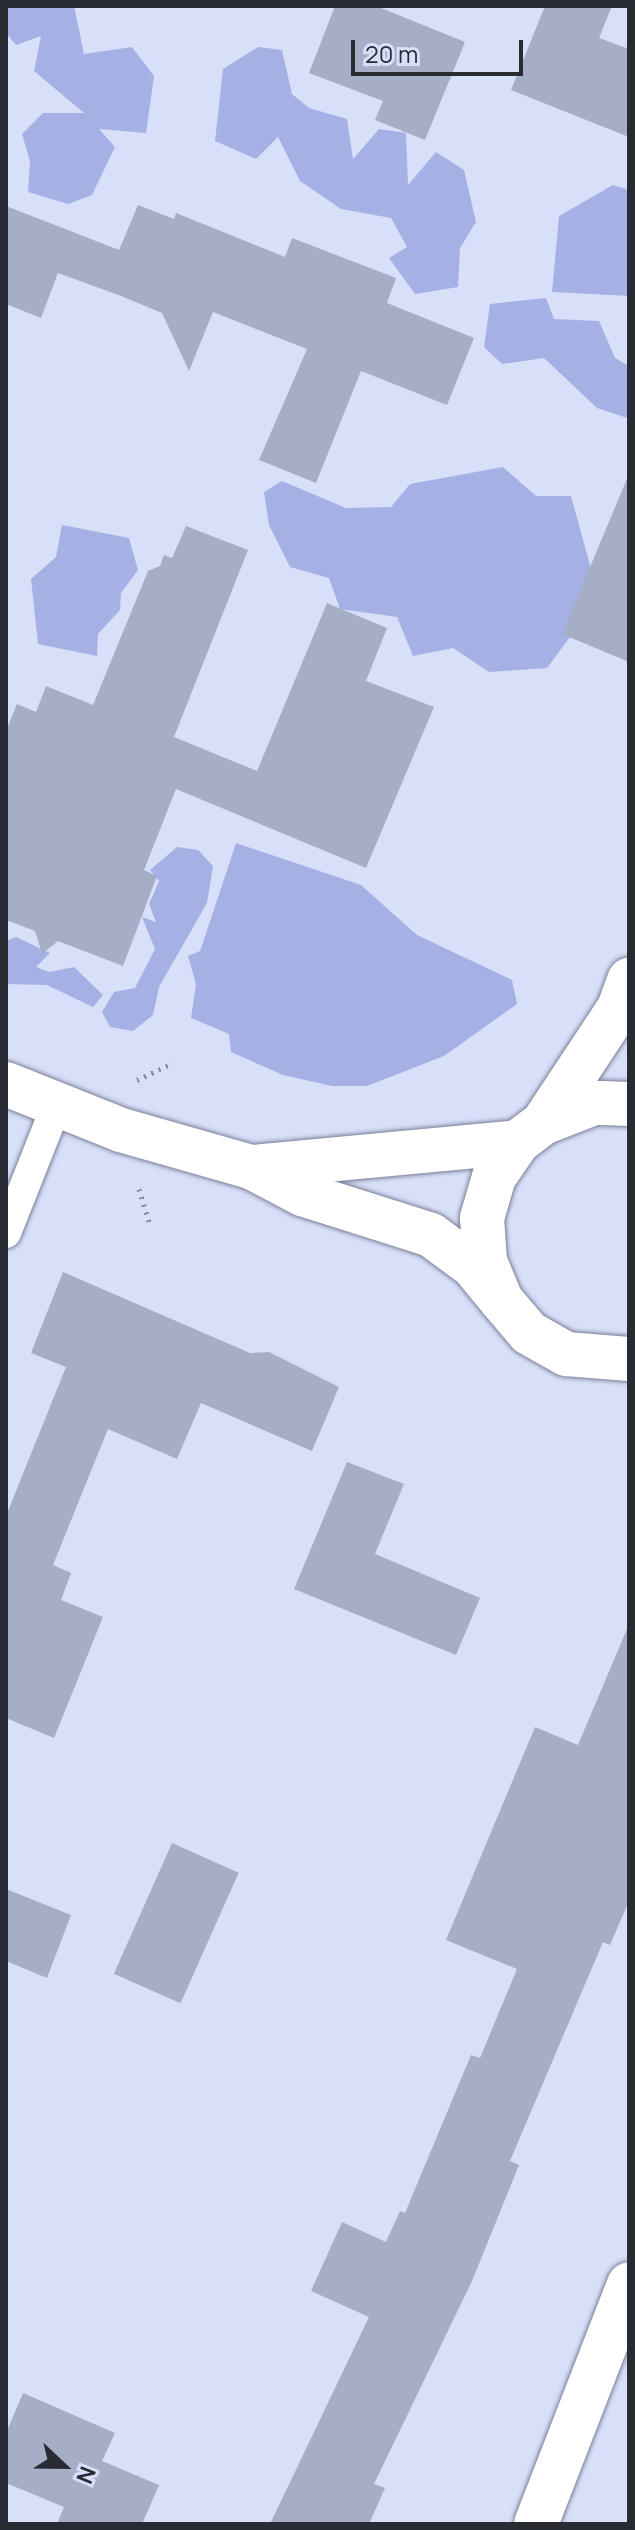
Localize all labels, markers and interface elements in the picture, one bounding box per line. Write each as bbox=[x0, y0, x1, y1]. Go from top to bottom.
scale bar bbox=[355, 24, 527, 74]
text: 20 m bbox=[365, 37, 418, 70]
north arrow bbox=[24, 2426, 104, 2506]
text: N bbox=[69, 2462, 103, 2488]

